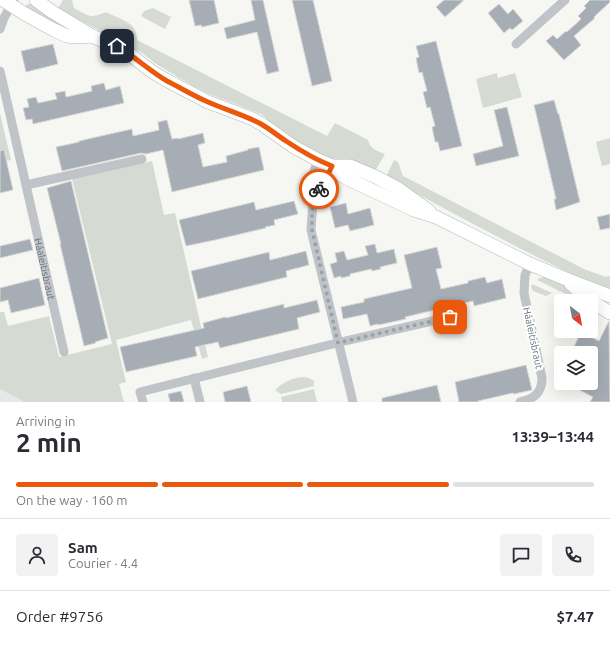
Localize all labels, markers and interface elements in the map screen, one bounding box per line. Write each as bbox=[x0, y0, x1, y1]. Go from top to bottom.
pin bbox=[100, 29, 134, 63]
icon: home bbox=[106, 35, 128, 57]
courier bbox=[299, 169, 339, 209]
icon: bike bbox=[308, 178, 330, 200]
street label: Háaleitisbraut bbox=[33, 237, 57, 301]
north arrow bbox=[554, 294, 598, 338]
map controls bbox=[554, 294, 598, 390]
pin bbox=[433, 300, 467, 334]
icon: bag bbox=[439, 306, 461, 328]
street label: Háaleitisbraut bbox=[521, 306, 545, 370]
button: layers bbox=[554, 346, 598, 390]
text: Arriving in bbox=[16, 414, 75, 428]
text: 2 min bbox=[16, 428, 82, 457]
text: 13:39–13:44 bbox=[511, 428, 594, 445]
text: On the way · 160 m bbox=[16, 493, 128, 507]
button: person bbox=[16, 534, 58, 576]
button: chat bbox=[500, 534, 542, 576]
button: phone bbox=[552, 534, 594, 576]
text: Sam bbox=[68, 539, 98, 556]
text: Courier · 4.4 bbox=[68, 556, 138, 570]
text: Order #9756 bbox=[16, 608, 103, 625]
text: $7.47 bbox=[556, 608, 594, 625]

